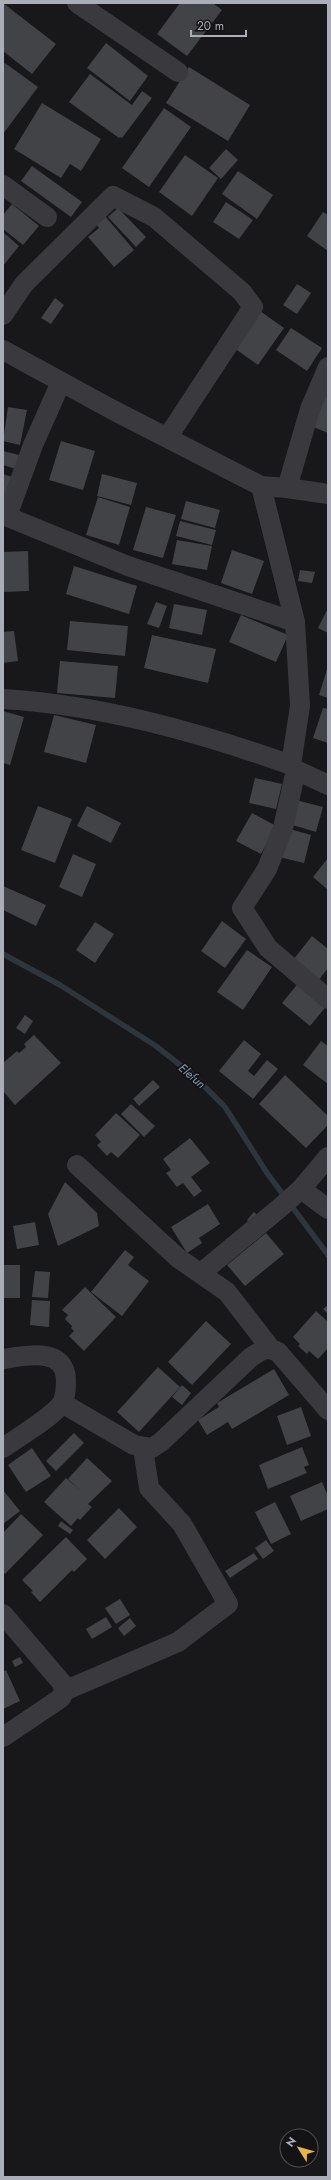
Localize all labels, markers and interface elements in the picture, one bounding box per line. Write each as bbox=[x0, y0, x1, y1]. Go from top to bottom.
scale bar bbox=[191, 12, 246, 38]
text: 20 m bbox=[197, 17, 224, 35]
water label: Elefun bbox=[175, 1059, 209, 1093]
north arrow bbox=[279, 2128, 319, 2168]
text: N bbox=[282, 2134, 300, 2150]

